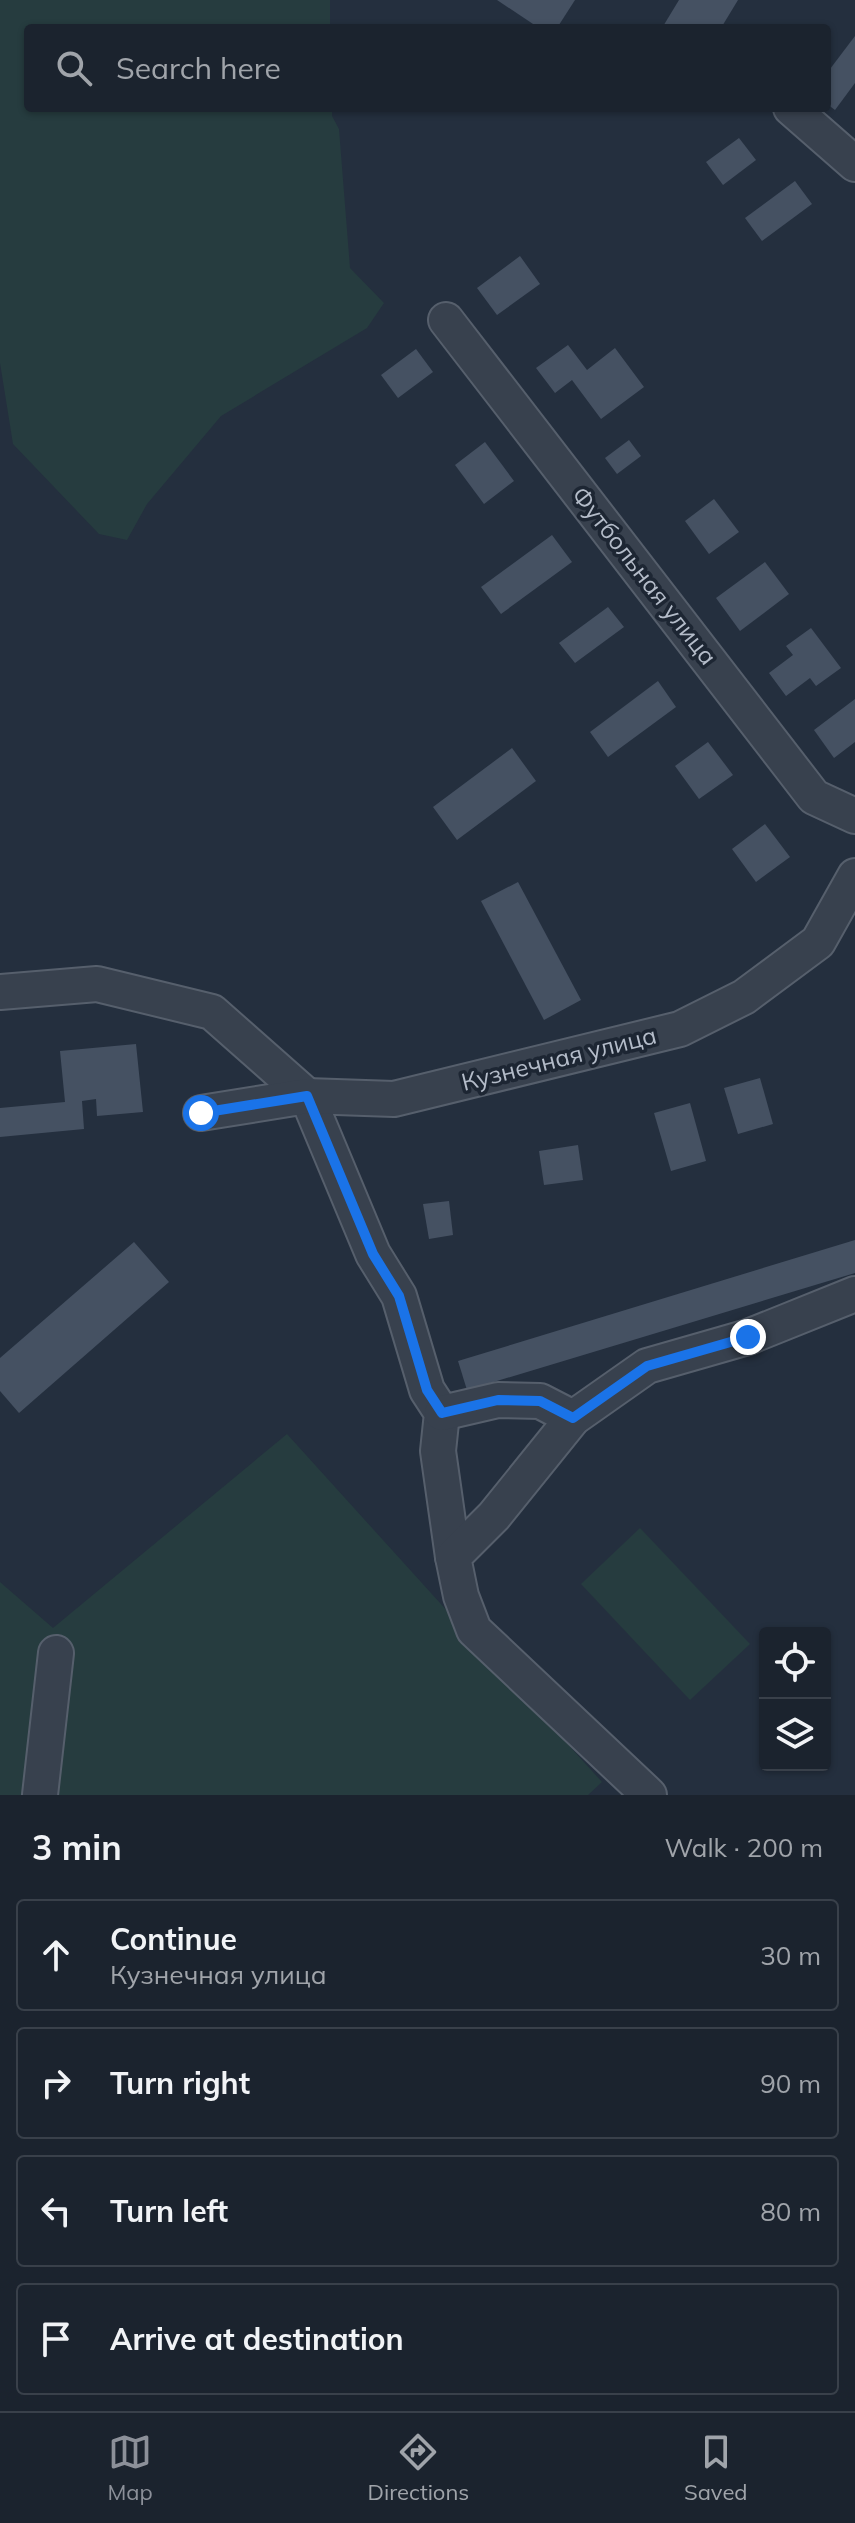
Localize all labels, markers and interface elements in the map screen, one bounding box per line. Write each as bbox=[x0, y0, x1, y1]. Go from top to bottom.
search box bbox=[24, 24, 831, 112]
icon: search bbox=[52, 46, 96, 90]
text: Search here bbox=[116, 49, 281, 87]
street label: Футбольная улица bbox=[566, 480, 724, 671]
street label: Кузнечная улица bbox=[458, 1019, 659, 1097]
route start bbox=[183, 1095, 219, 1131]
route end bbox=[730, 1319, 766, 1355]
map controls bbox=[759, 1627, 831, 1771]
button: locate bbox=[759, 1627, 831, 1699]
button: layers bbox=[759, 1699, 831, 1771]
text: 3 min bbox=[32, 1826, 122, 1869]
text: Walk · 200 m bbox=[664, 1831, 823, 1864]
text: Continue bbox=[110, 1920, 237, 1958]
icon: ahead bbox=[34, 1933, 78, 1977]
text: 30 m bbox=[760, 1939, 821, 1972]
text: Кузнечная улица bbox=[110, 1958, 327, 1991]
icon: right bbox=[34, 2061, 78, 2105]
text: Turn right bbox=[110, 2064, 250, 2102]
text: 90 m bbox=[760, 2067, 821, 2100]
icon: left bbox=[34, 2189, 78, 2233]
text: Turn left bbox=[110, 2192, 228, 2230]
text: 80 m bbox=[760, 2195, 821, 2228]
icon: arrive bbox=[34, 2317, 78, 2361]
text: Arrive at destination bbox=[110, 2320, 404, 2358]
tab: Map bbox=[107, 2430, 153, 2506]
tab: Directions bbox=[368, 2430, 469, 2506]
tab: Saved bbox=[684, 2430, 748, 2506]

